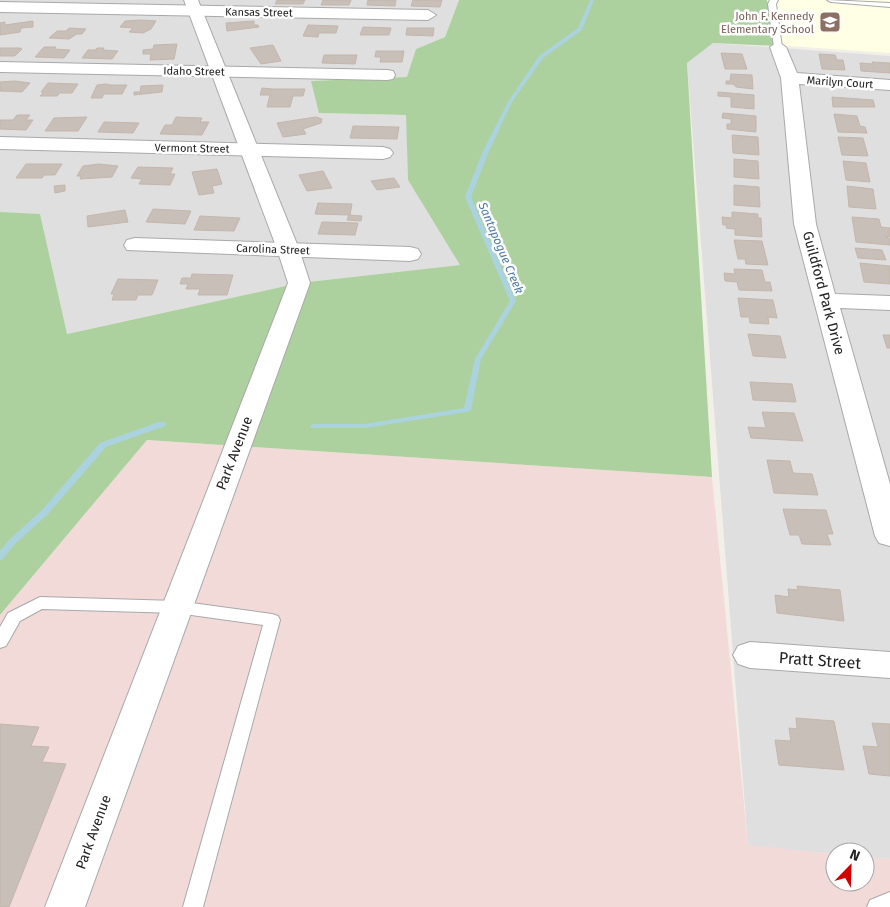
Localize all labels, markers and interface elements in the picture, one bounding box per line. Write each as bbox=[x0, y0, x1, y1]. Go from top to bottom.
street label: Kansas Street bbox=[225, 5, 293, 20]
place label: John F. Kennedy Elementary School bbox=[721, 10, 815, 36]
school or university icon: John F. Kennedy Elementary School bbox=[818, 10, 842, 34]
street label: Idaho Street bbox=[163, 64, 225, 79]
street label: Marilyn Court bbox=[806, 74, 874, 91]
street label: Vermont Street bbox=[154, 141, 230, 156]
water label: Santapogue Creek bbox=[475, 199, 527, 296]
street label: Guildford Park Drive bbox=[799, 229, 848, 357]
street label: Carolina Street bbox=[236, 242, 310, 257]
street label: Park Avenue bbox=[213, 414, 256, 493]
street label: Pratt Street bbox=[778, 648, 862, 673]
street label: Park Avenue bbox=[72, 793, 115, 872]
north arrow bbox=[825, 842, 875, 892]
text: N bbox=[847, 846, 862, 865]

